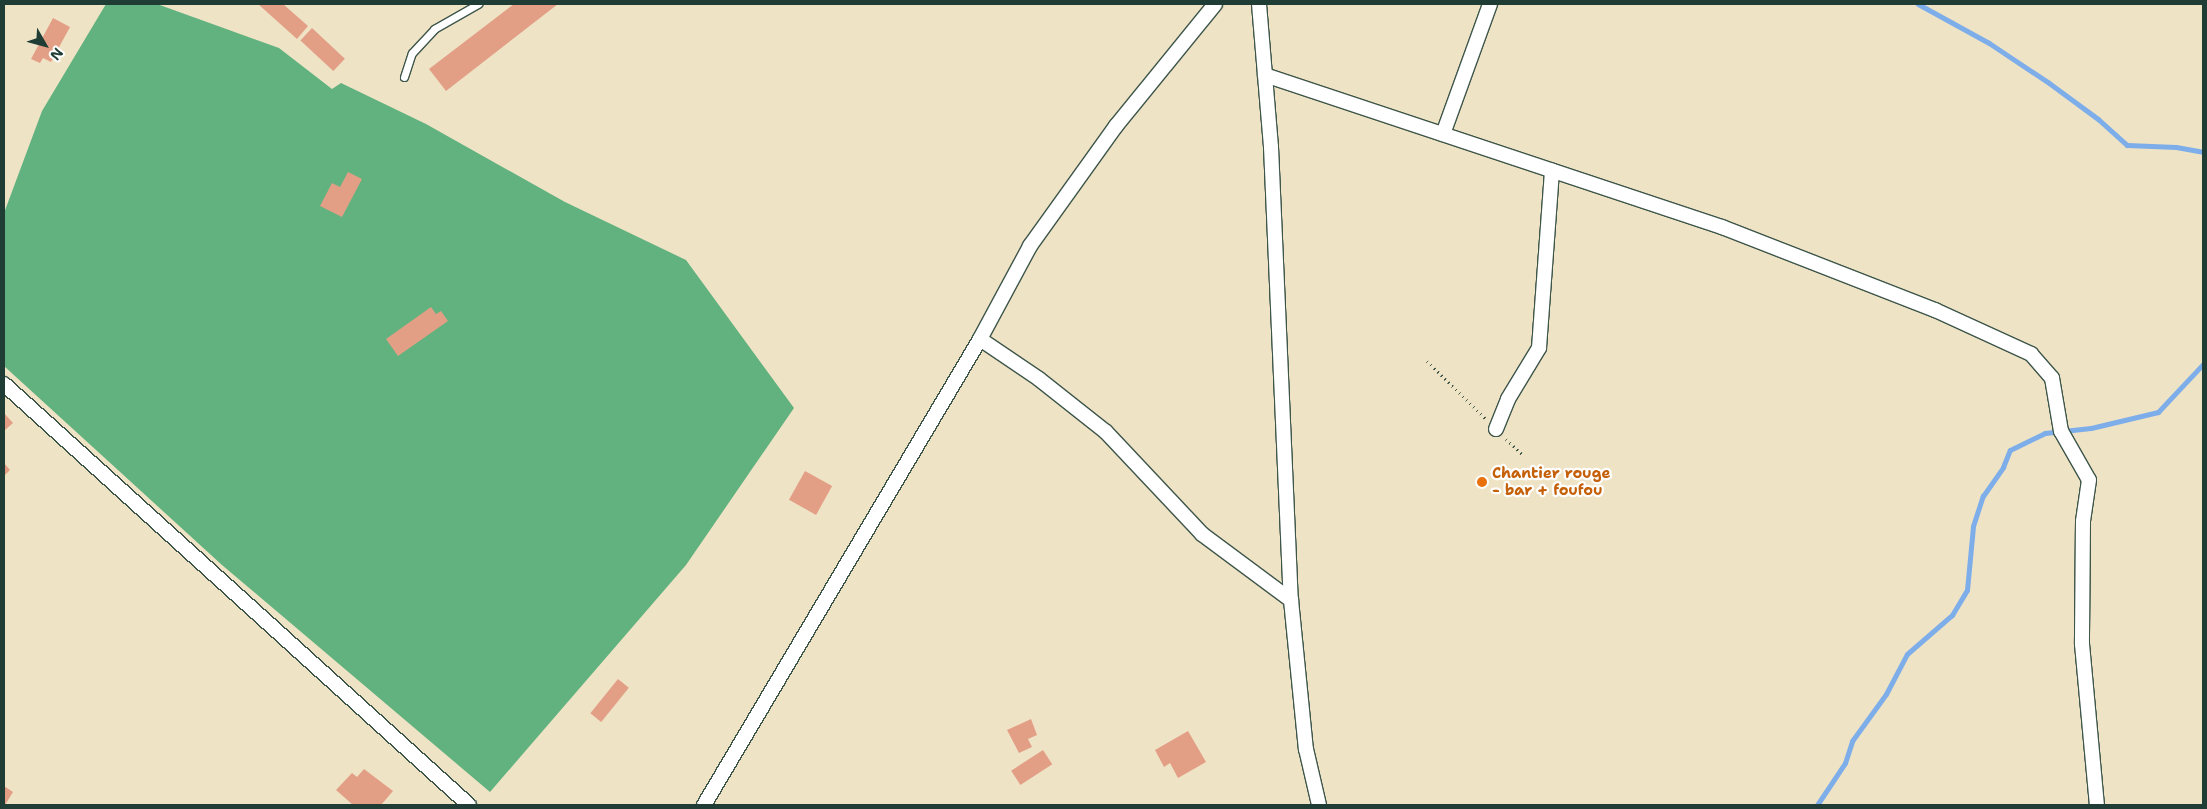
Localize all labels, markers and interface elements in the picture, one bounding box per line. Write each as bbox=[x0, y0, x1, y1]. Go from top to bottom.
north arrow bbox=[20, 20, 70, 70]
text: N bbox=[46, 44, 67, 64]
place label: Chantier rouge - bar + foufou bbox=[1492, 464, 1610, 499]
marker: Chantier rouge - bar + foufou bbox=[1476, 476, 1488, 488]

